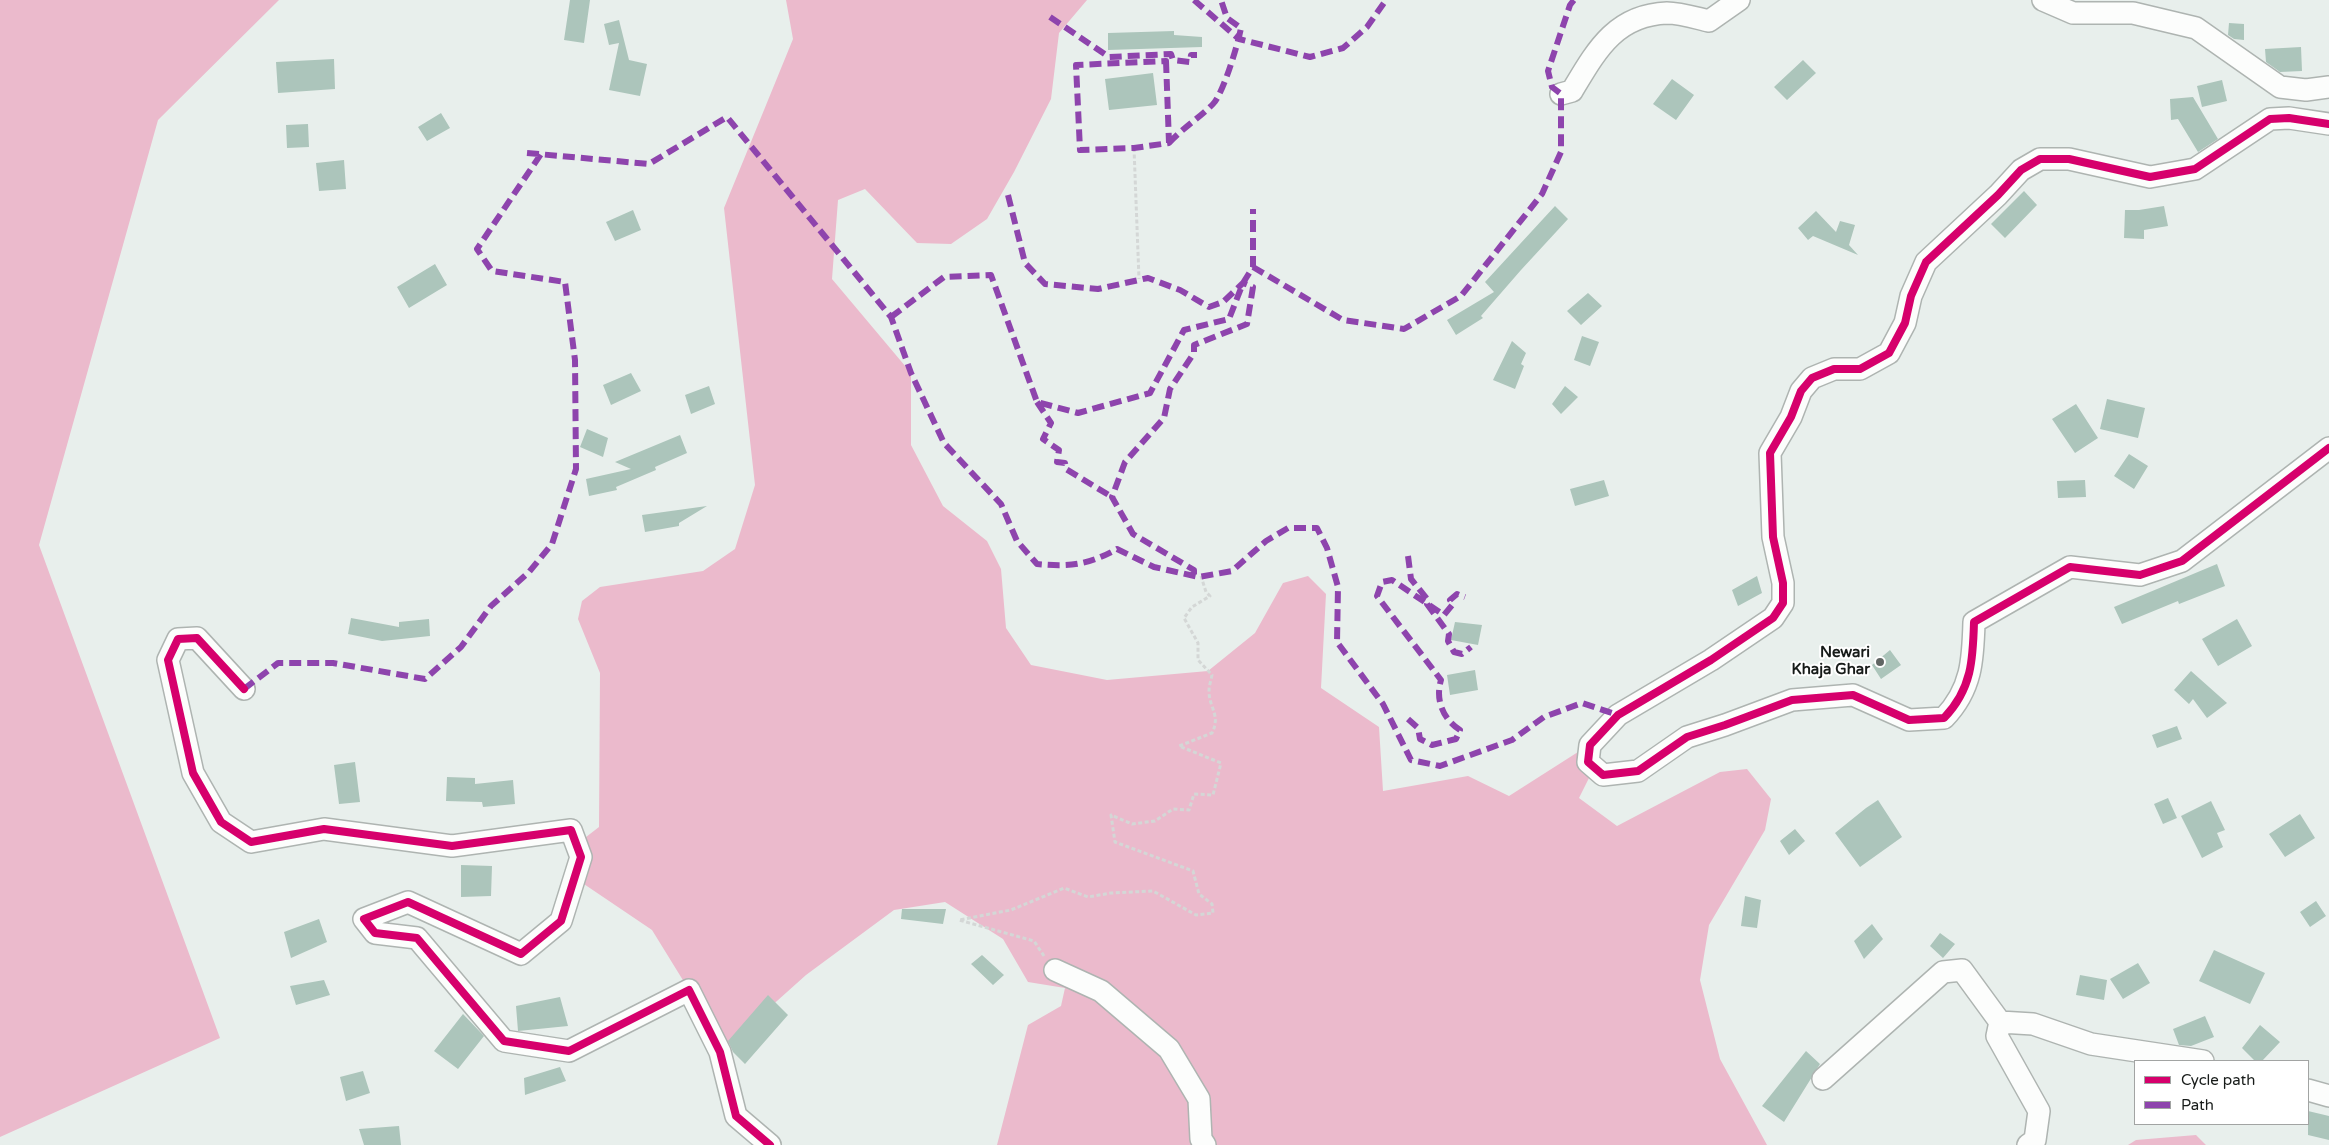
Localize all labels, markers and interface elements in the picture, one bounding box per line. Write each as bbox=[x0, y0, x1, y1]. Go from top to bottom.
place label: Newari Khaja Ghar bbox=[1792, 644, 1870, 679]
marker: Newari Khaja Ghar bbox=[1874, 656, 1886, 668]
legend bbox=[2134, 1060, 2309, 1125]
text: Cycle path bbox=[2181, 1071, 2255, 1089]
text: Path bbox=[2181, 1096, 2214, 1114]

